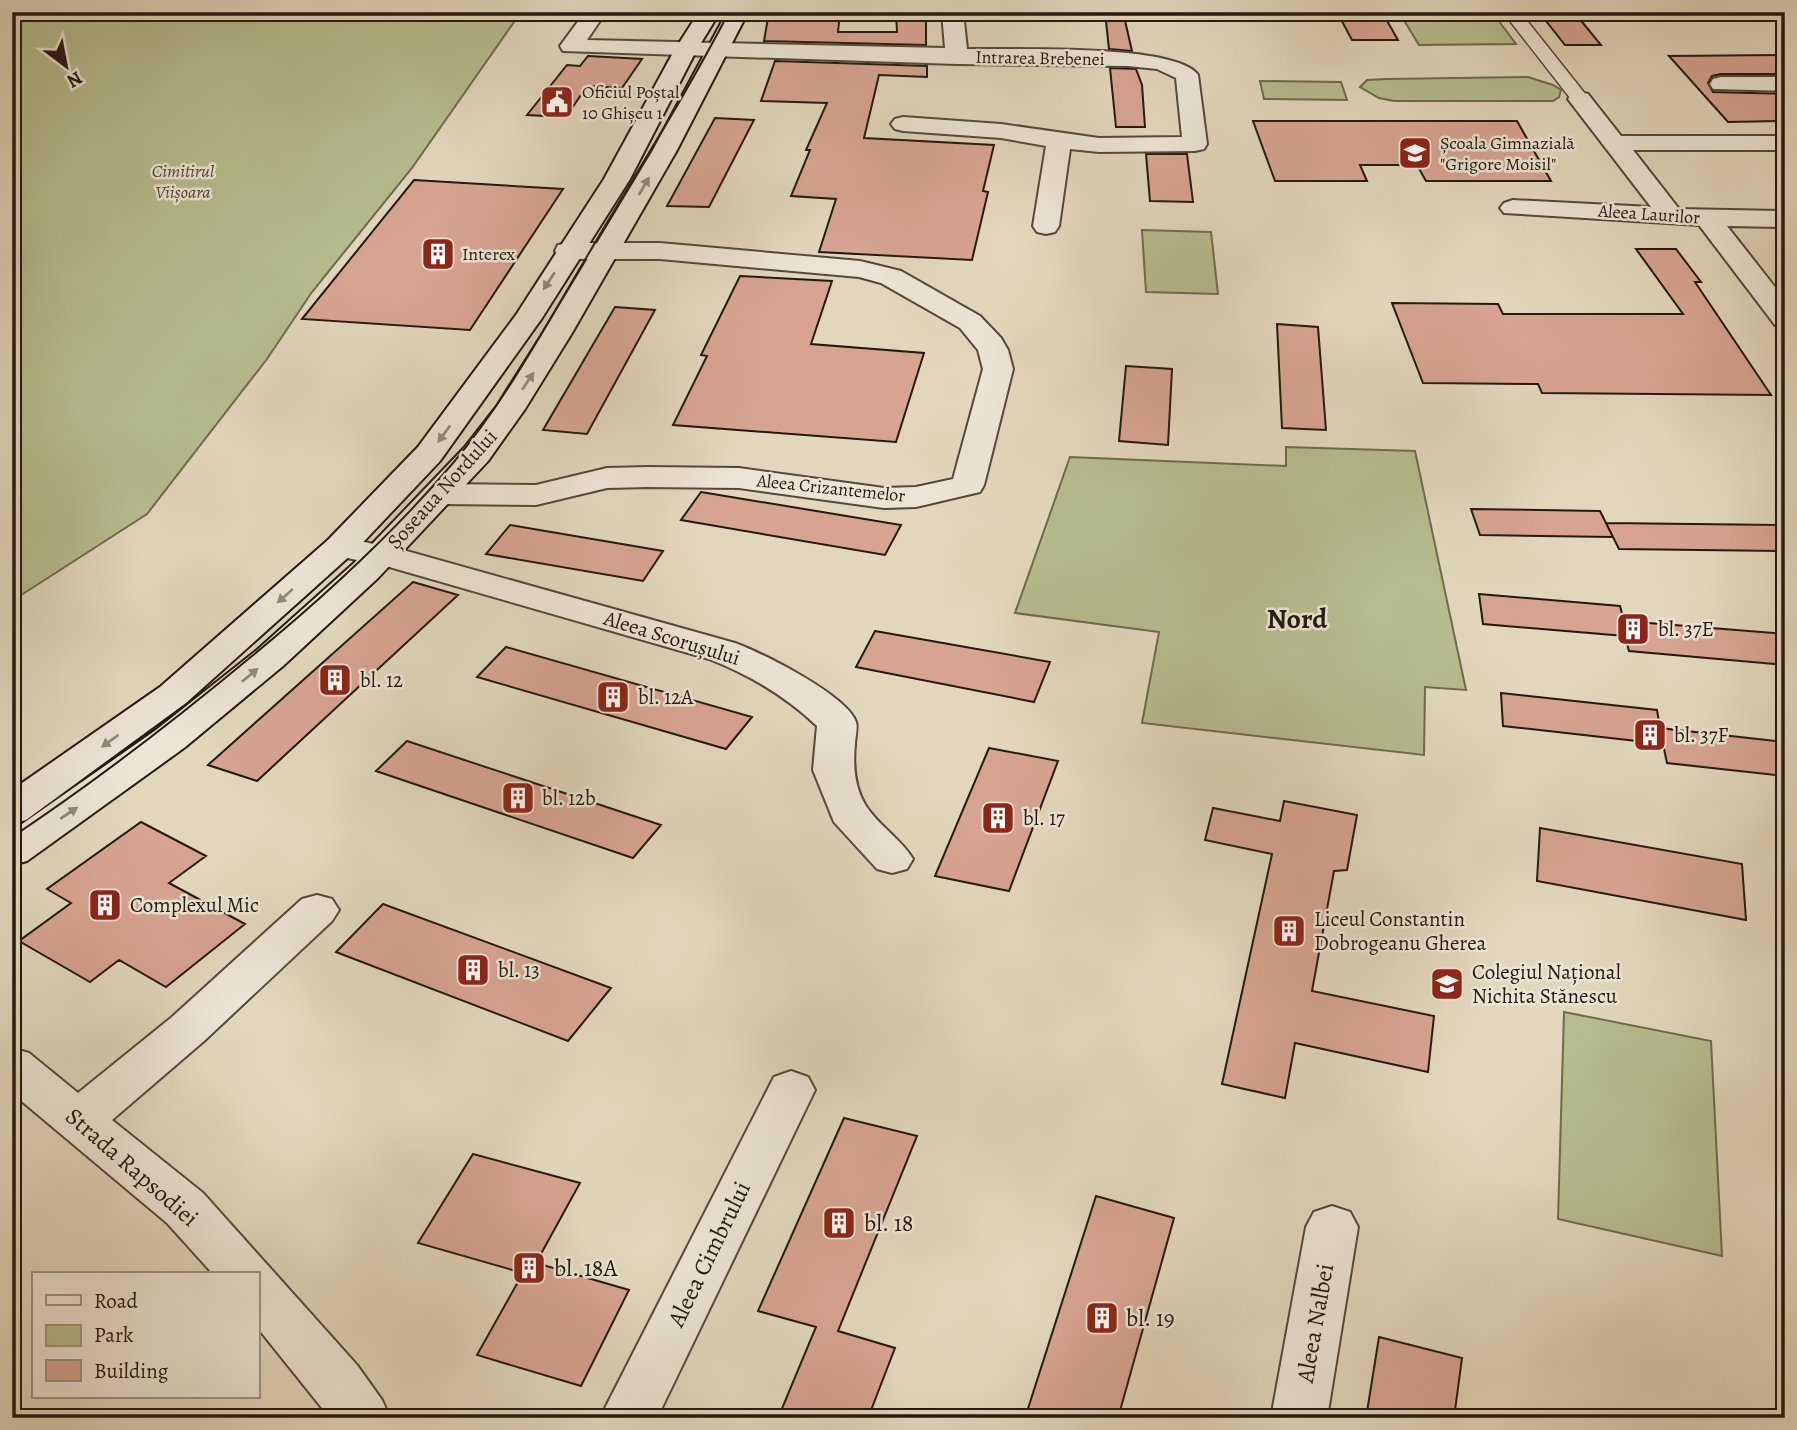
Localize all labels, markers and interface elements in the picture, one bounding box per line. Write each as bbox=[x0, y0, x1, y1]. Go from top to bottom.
north arrow bbox=[32, 32, 102, 102]
street label: Intrarea Brebenei bbox=[975, 45, 1105, 71]
text: N bbox=[62, 65, 87, 94]
place label: Oficiul Poștal 10 Ghișeu 1 bbox=[582, 80, 680, 125]
public building icon: Oficiul Poștal 10 Ghișeu 1 bbox=[538, 83, 576, 121]
place label: Școala Gimnazială "Grigore Moisil" bbox=[1440, 131, 1575, 176]
school or university icon: Școala Gimnazială "Grigore Moisil" bbox=[1396, 134, 1434, 172]
park label: Cimitirul Viișoara bbox=[152, 159, 215, 204]
one-way arrow bbox=[638, 176, 650, 195]
street label: Aleea Laurilor bbox=[1596, 198, 1701, 230]
building icon: Interex bbox=[419, 235, 457, 273]
place label: Interex bbox=[462, 242, 516, 266]
one-way arrow bbox=[543, 271, 556, 290]
one-way arrow bbox=[521, 372, 535, 390]
street label: Șoseaua Nordului bbox=[381, 423, 503, 555]
one-way arrow bbox=[438, 425, 452, 443]
street label: Aleea Crizantemelor bbox=[754, 468, 907, 508]
one-way arrow bbox=[276, 588, 294, 604]
district label: Nord bbox=[1267, 600, 1328, 638]
street label: Aleea Scorușului bbox=[599, 604, 744, 672]
building icon: bl. 37E bbox=[1614, 610, 1652, 648]
place label: bl. 37E bbox=[1658, 615, 1714, 643]
building icon: bl. 12 bbox=[316, 661, 354, 699]
place label: bl. 12 bbox=[360, 666, 403, 694]
one-way arrow bbox=[241, 668, 258, 683]
building icon: bl. 12A bbox=[594, 678, 632, 716]
place label: bl. 12A bbox=[638, 683, 694, 711]
building icon: bl. 37F bbox=[1631, 716, 1669, 754]
place label: bl. 37F bbox=[1674, 721, 1728, 749]
one-way arrow bbox=[101, 734, 119, 748]
building icon: bl. 12b bbox=[499, 779, 537, 817]
place label: bl. 12b bbox=[542, 784, 596, 812]
building icon: bl. 17 bbox=[979, 799, 1017, 837]
place label: bl. 17 bbox=[1023, 804, 1065, 832]
one-way arrow bbox=[60, 806, 78, 820]
building icon: Complexul Mic bbox=[86, 886, 124, 924]
place label: Complexul Mic bbox=[130, 891, 259, 919]
place label: Liceul Constantin Dobrogeanu Gherea bbox=[1314, 905, 1487, 957]
building icon: Liceul Constantin Dobrogeanu Gherea bbox=[1270, 912, 1308, 950]
building icon: bl. 13 bbox=[454, 951, 492, 989]
place label: bl. 13 bbox=[498, 956, 540, 984]
place label: Colegiul Național Nichita Stănescu bbox=[1472, 958, 1621, 1010]
school or university icon: Colegiul Național Nichita Stănescu bbox=[1428, 965, 1466, 1003]
street label: Strada Rapsodiei bbox=[59, 1100, 205, 1234]
street label: Aleea Cimbrului bbox=[660, 1176, 758, 1333]
building icon: bl. 18 bbox=[820, 1204, 858, 1242]
place label: bl. 18 bbox=[864, 1207, 914, 1239]
building icon: bl. 18A bbox=[510, 1249, 548, 1287]
place label: bl. 18A bbox=[554, 1252, 618, 1284]
street label: Aleea Nalbei bbox=[1289, 1261, 1341, 1386]
legend bbox=[32, 1272, 259, 1398]
text: Road bbox=[94, 1287, 138, 1315]
building icon: bl. 19 bbox=[1083, 1299, 1121, 1337]
place label: bl. 19 bbox=[1126, 1302, 1175, 1334]
text: Park bbox=[94, 1321, 134, 1349]
text: Building bbox=[94, 1357, 169, 1385]

